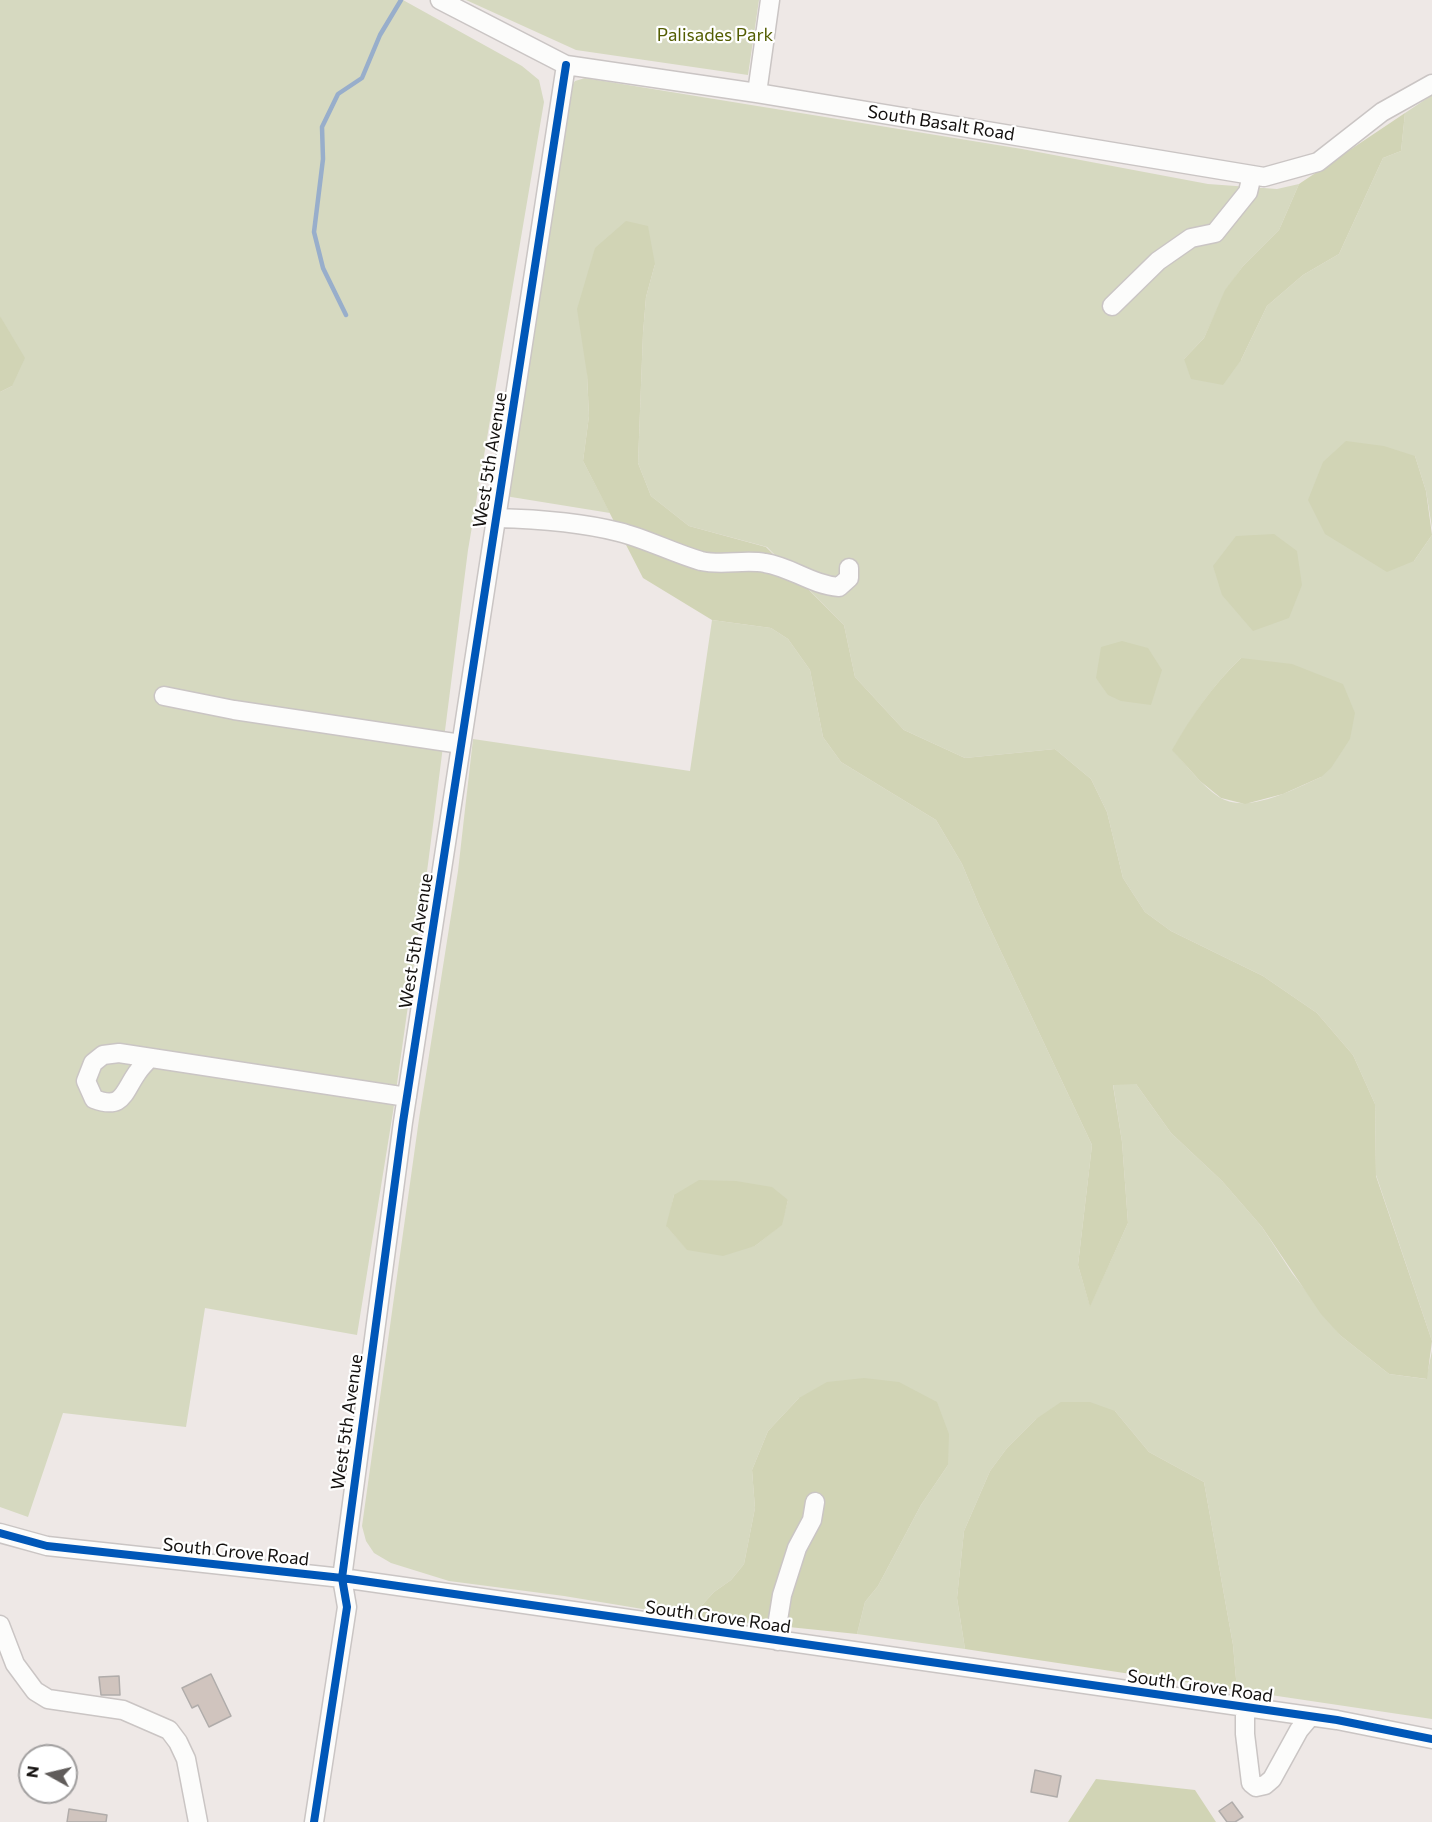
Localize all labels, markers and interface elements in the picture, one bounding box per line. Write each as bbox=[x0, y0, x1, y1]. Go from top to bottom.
park label: Palisades Park bbox=[657, 24, 773, 46]
street label: South Basalt Road bbox=[866, 101, 1016, 145]
street label: West 5th Avenue bbox=[469, 391, 511, 529]
street label: West 5th Avenue bbox=[395, 872, 437, 1010]
street label: West 5th Avenue bbox=[327, 1353, 367, 1491]
street label: South Grove Road bbox=[162, 1534, 310, 1570]
street label: South Grove Road bbox=[644, 1596, 792, 1638]
street label: South Grove Road bbox=[1126, 1665, 1274, 1707]
north arrow bbox=[18, 1744, 78, 1804]
text: N bbox=[21, 1764, 42, 1779]

